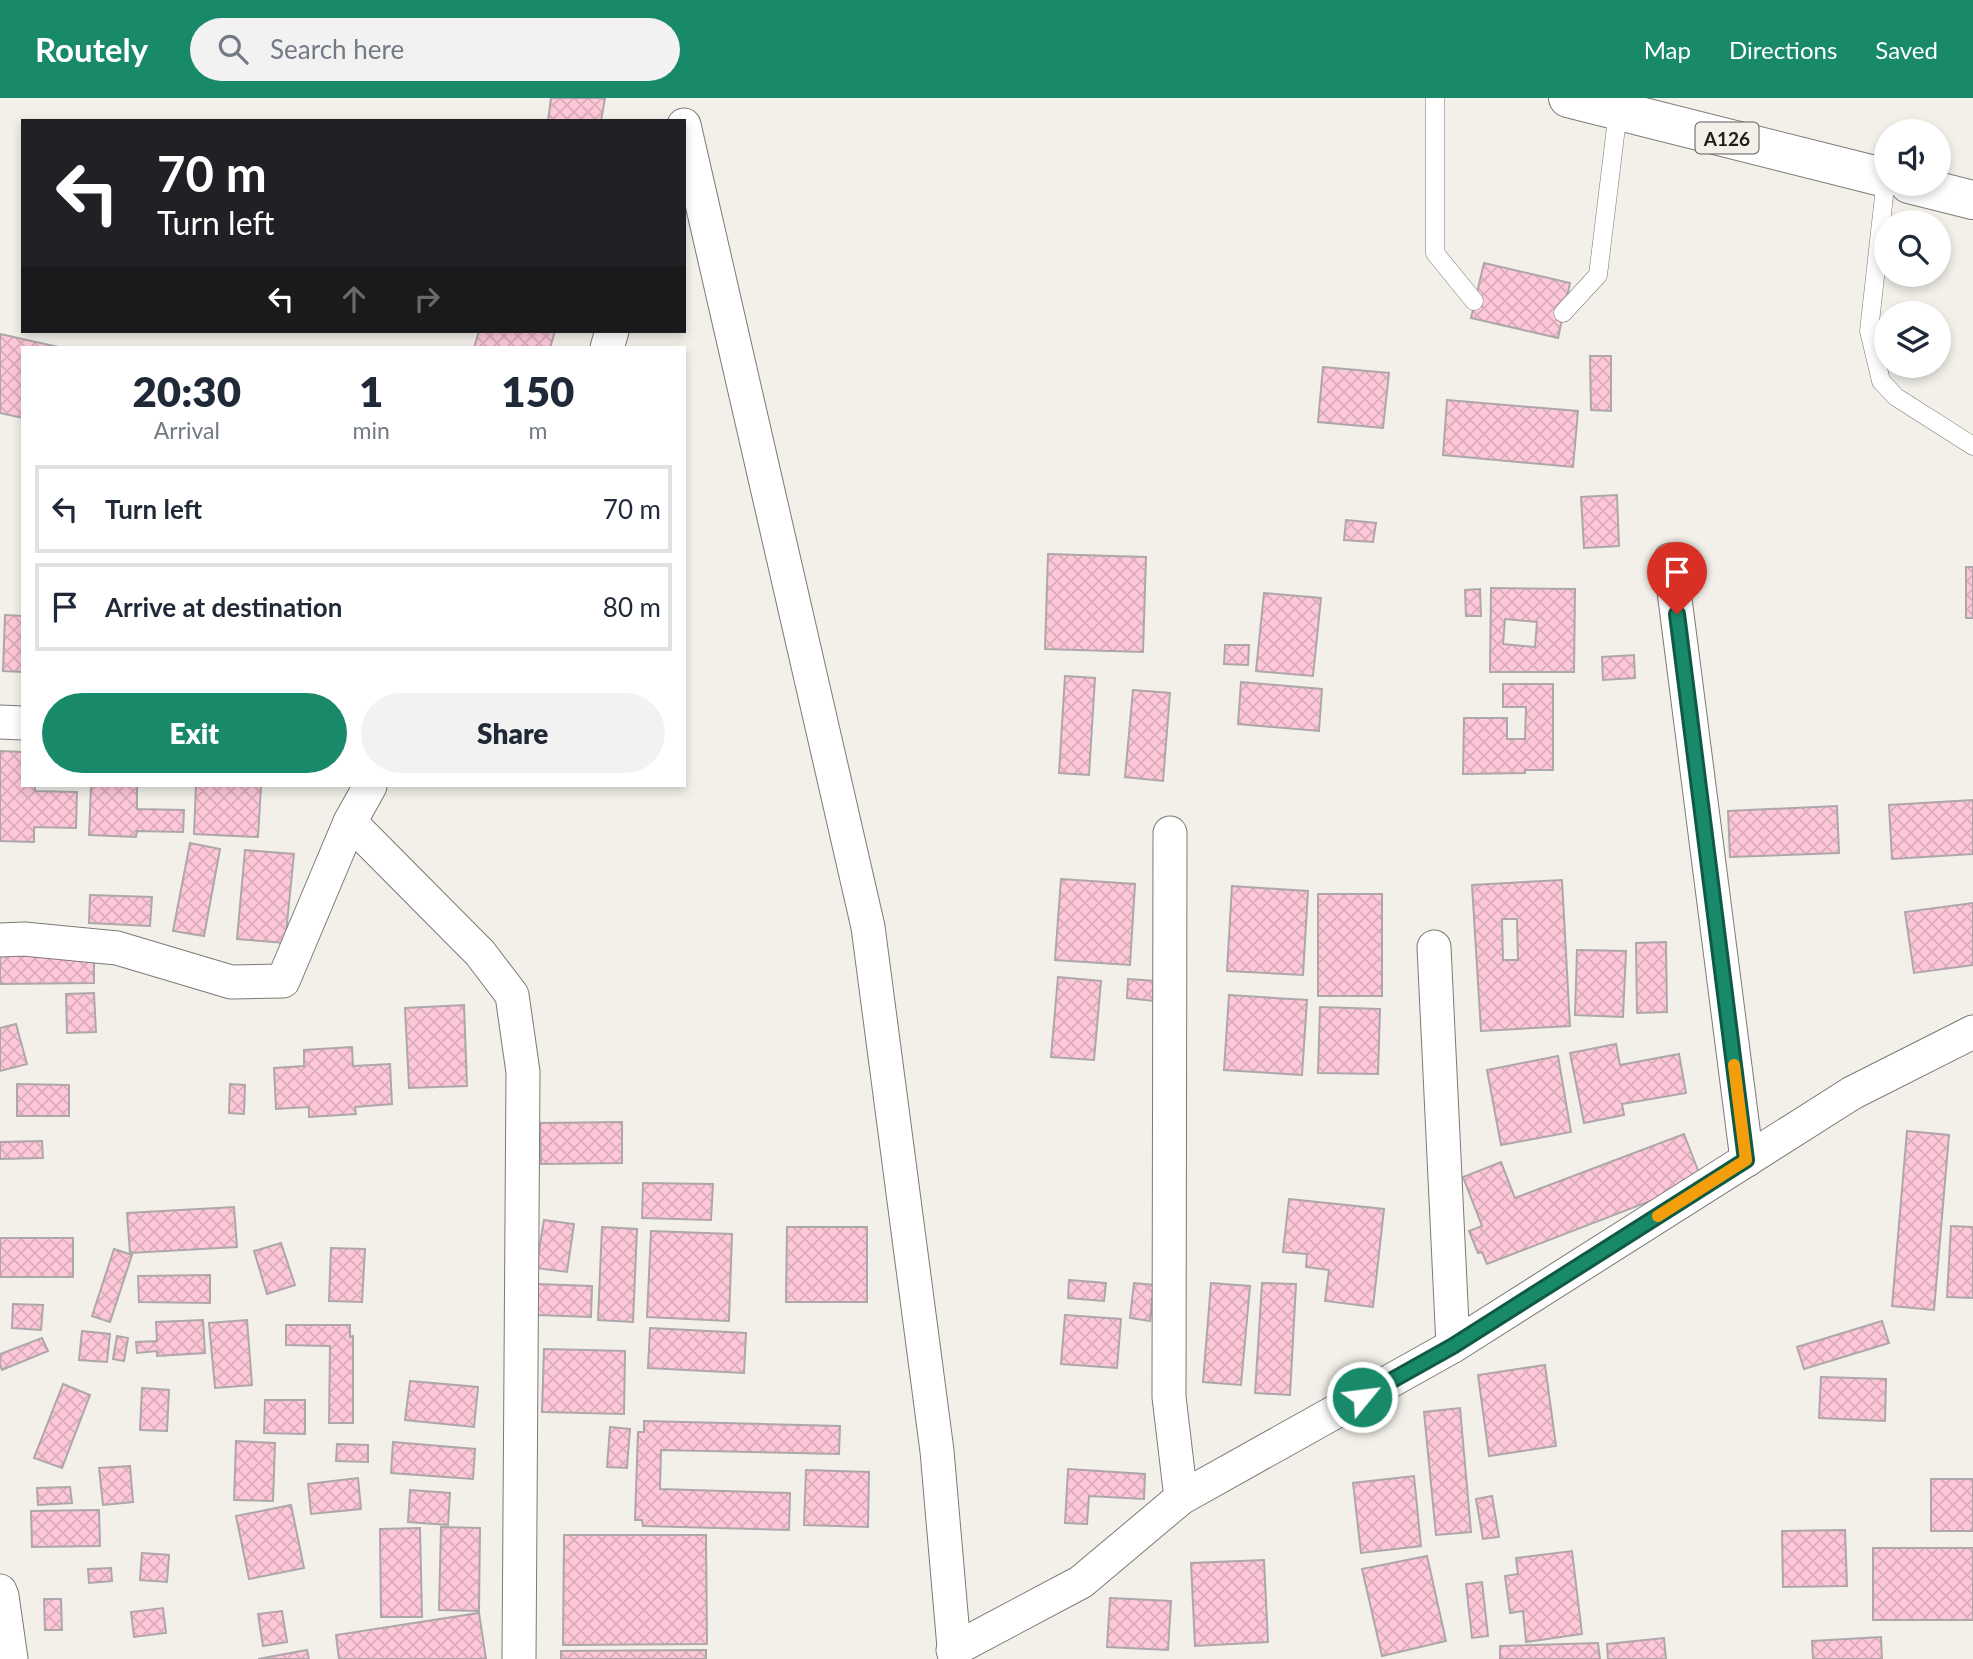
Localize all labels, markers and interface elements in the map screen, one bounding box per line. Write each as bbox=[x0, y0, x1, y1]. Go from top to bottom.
search box bbox=[190, 18, 680, 81]
text: Routely bbox=[35, 29, 148, 69]
icon: search bbox=[214, 30, 252, 68]
text: Search here bbox=[270, 33, 404, 65]
text: Map bbox=[1644, 35, 1691, 64]
text: Directions bbox=[1729, 35, 1837, 64]
text: Saved bbox=[1875, 35, 1938, 64]
map controls bbox=[1874, 119, 1951, 378]
button: sound bbox=[1874, 119, 1951, 196]
road number: A126 bbox=[1696, 122, 1758, 154]
text: 70 m bbox=[157, 144, 267, 202]
icon: left bbox=[42, 147, 133, 238]
text: Turn left bbox=[157, 203, 274, 242]
button: search bbox=[1874, 210, 1951, 287]
icon: left bbox=[262, 280, 300, 318]
icon: ahead bbox=[335, 280, 373, 318]
icon: right bbox=[408, 280, 446, 318]
button: layers bbox=[1874, 301, 1951, 378]
text: 20:30 bbox=[133, 366, 241, 416]
text: 1 bbox=[359, 366, 383, 416]
text: 150 bbox=[501, 366, 574, 416]
text: Arrival bbox=[154, 416, 220, 444]
text: min bbox=[353, 416, 390, 444]
text: m bbox=[528, 416, 547, 444]
icon: left bbox=[46, 490, 84, 528]
text: Turn left bbox=[105, 493, 202, 525]
text: 70 m bbox=[603, 493, 661, 525]
pin bbox=[1647, 542, 1707, 614]
icon: arrive bbox=[1658, 553, 1696, 591]
icon: arrive bbox=[46, 588, 84, 626]
text: Arrive at destination bbox=[105, 591, 342, 623]
text: 80 m bbox=[603, 591, 661, 623]
button: Exit bbox=[42, 693, 347, 773]
button: Share bbox=[361, 693, 665, 773]
position arrow bbox=[1325, 1360, 1399, 1434]

